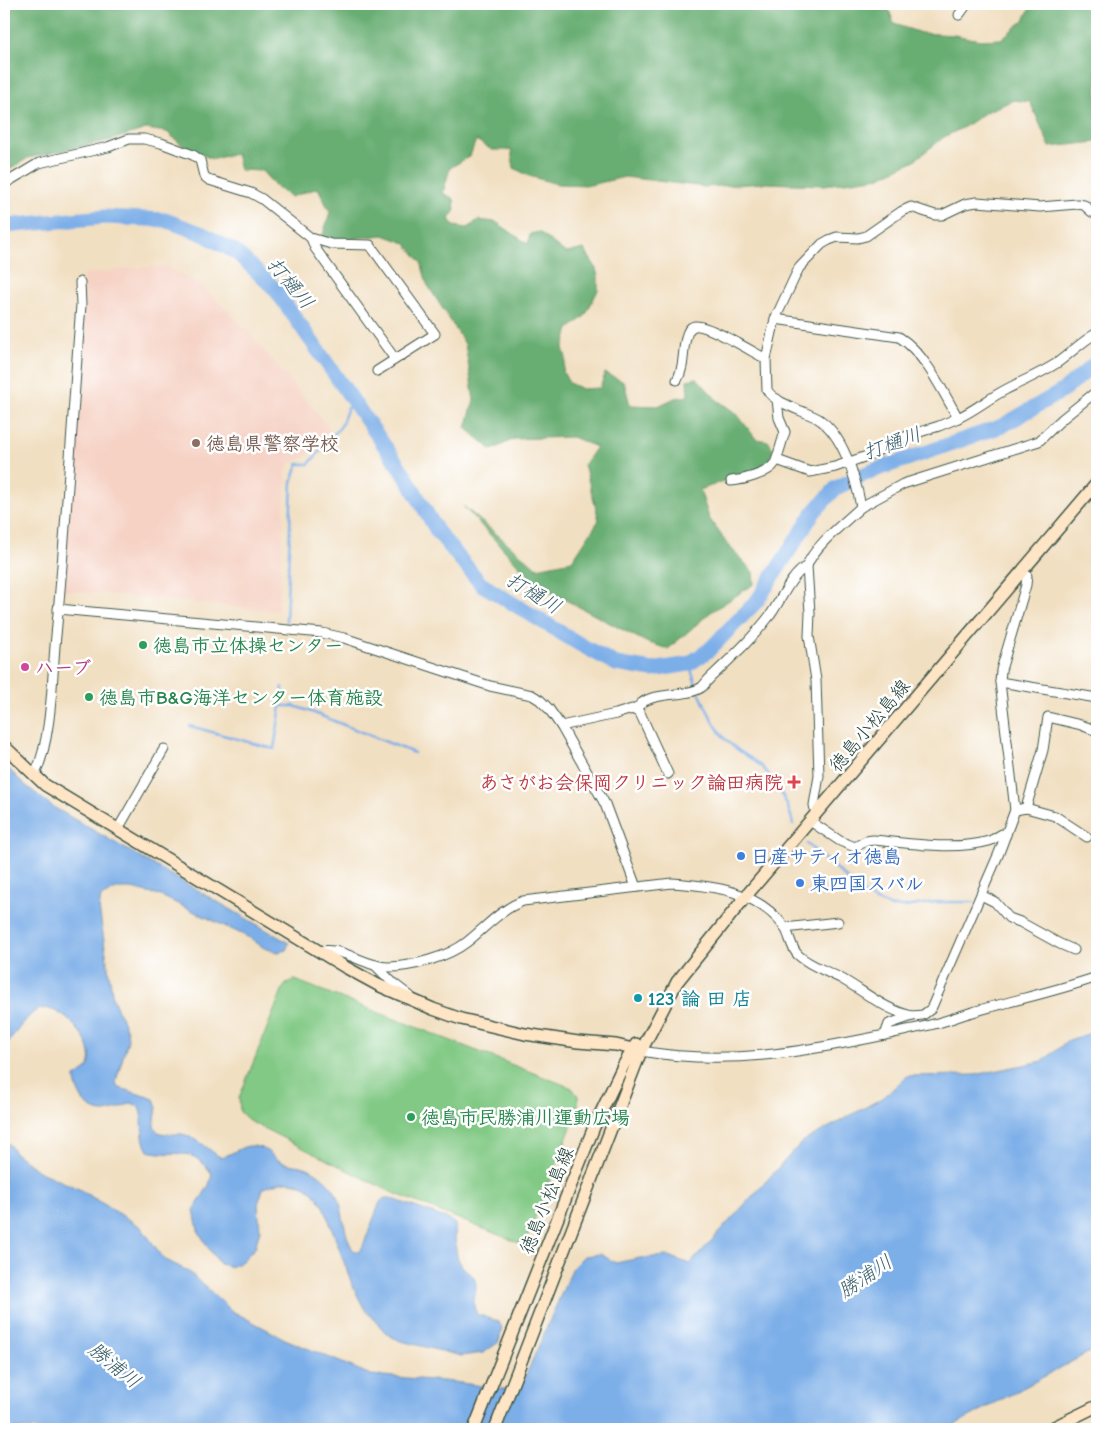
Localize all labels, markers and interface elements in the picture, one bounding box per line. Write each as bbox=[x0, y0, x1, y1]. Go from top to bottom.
water label: 打樋川 bbox=[263, 253, 319, 314]
water label: 打樋川 bbox=[860, 422, 924, 465]
place label: 徳島県警察学校 bbox=[206, 433, 339, 455]
marker: 徳島県警察学校 bbox=[190, 437, 202, 449]
water label: 打樋川 bbox=[502, 568, 565, 619]
place label: 徳島市立体操センター bbox=[153, 635, 343, 657]
marker: 徳島市立体操センター bbox=[137, 639, 149, 651]
place label: ハーブ bbox=[35, 657, 91, 679]
marker: ハーブ bbox=[19, 661, 31, 673]
street label: 徳島小松島線 bbox=[825, 675, 915, 776]
place label: 徳島市B&G海洋センター体育施設 bbox=[99, 687, 383, 709]
marker: 徳島市B&G海洋センター体育施設 bbox=[83, 691, 95, 703]
place label: あさがお会保岡クリニック論田病院 bbox=[480, 772, 783, 794]
marker: あさがお会保岡クリニック論田病院 bbox=[787, 775, 801, 789]
place label: 日産サティオ徳島 bbox=[751, 846, 902, 868]
marker: 日産サティオ徳島 bbox=[735, 850, 747, 862]
place label: 東四国スバル bbox=[810, 873, 924, 895]
marker: 東四国スバル bbox=[794, 877, 806, 889]
place label: 123 論 田 店 bbox=[648, 988, 752, 1010]
marker: 123 論 田 店 bbox=[632, 992, 644, 1004]
place label: 徳島市民勝浦川運動広場 bbox=[421, 1107, 630, 1129]
marker: 徳島市民勝浦川運動広場 bbox=[405, 1111, 417, 1123]
street label: 徳島小松島線 bbox=[515, 1143, 578, 1257]
water label: 勝浦川 bbox=[834, 1250, 897, 1303]
water label: 勝浦川 bbox=[84, 1338, 145, 1393]

